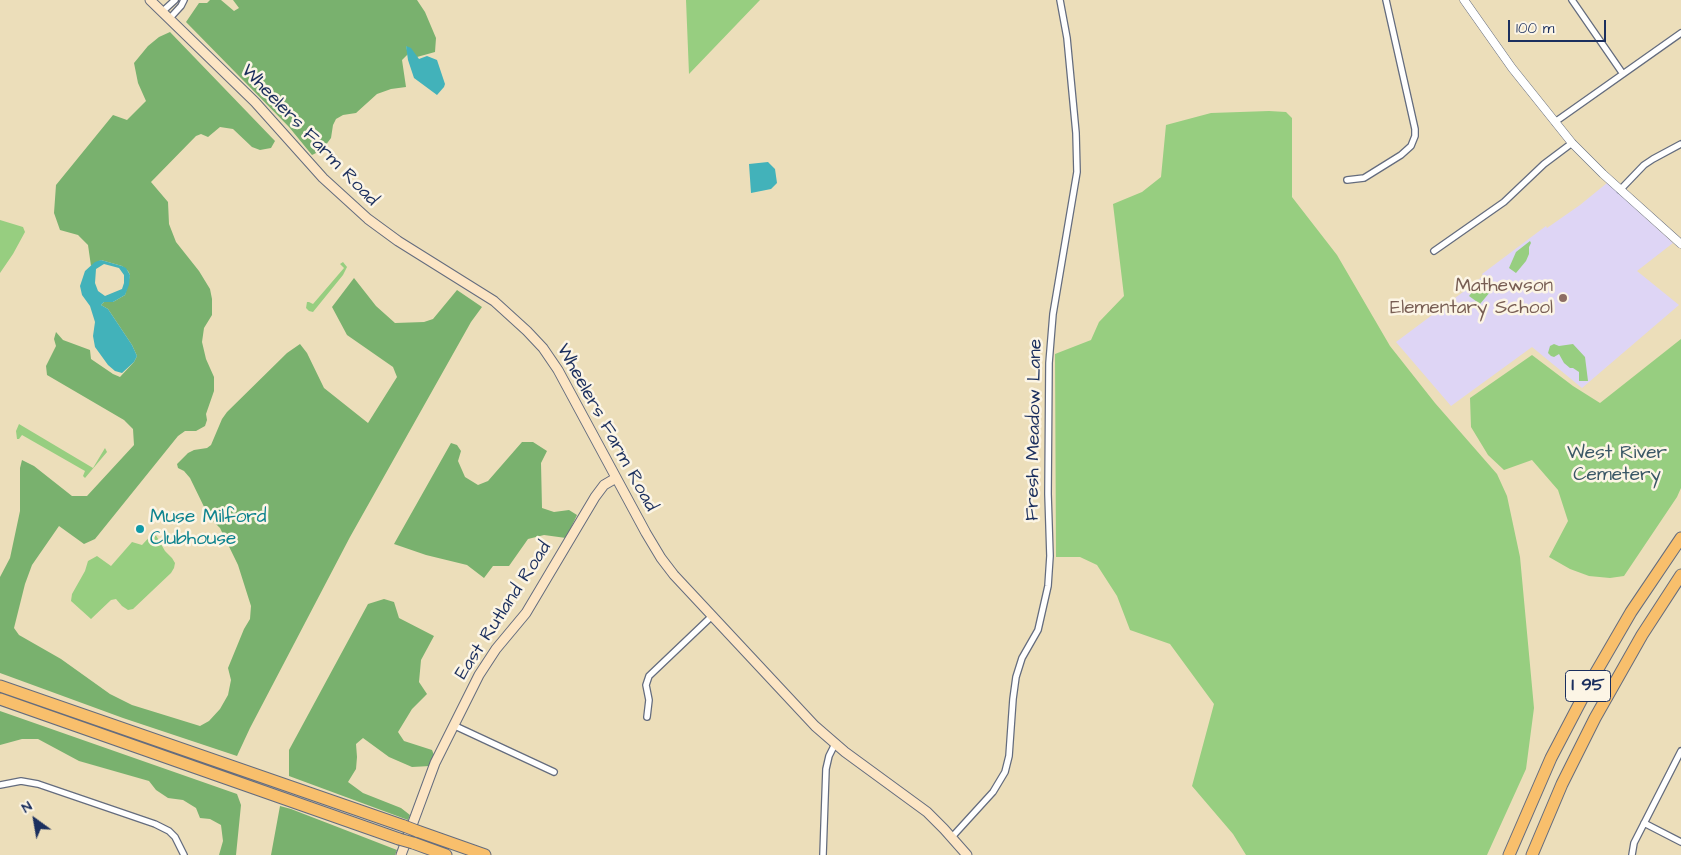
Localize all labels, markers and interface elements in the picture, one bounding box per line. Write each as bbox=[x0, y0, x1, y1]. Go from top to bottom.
scale bar bbox=[1511, 10, 1608, 42]
text: 100 m bbox=[1516, 18, 1555, 39]
street label: Wheelers Farm Road bbox=[235, 60, 383, 212]
place label: Mathewson Elementary School bbox=[1390, 276, 1553, 320]
marker: Mathewson Elementary School bbox=[1557, 292, 1569, 304]
street label: Fresh Meadow Lane bbox=[1022, 339, 1048, 521]
street label: Wheelers Farm Road bbox=[550, 340, 662, 516]
park label: West River Cemetery bbox=[1567, 443, 1667, 487]
place label: Muse Milford Clubhouse bbox=[150, 507, 267, 551]
marker: Muse Milford Clubhouse bbox=[134, 523, 146, 535]
street label: East Rutland Road bbox=[451, 538, 557, 684]
road number: I 95 bbox=[1566, 670, 1610, 701]
north arrow bbox=[10, 795, 60, 845]
text: N bbox=[18, 796, 36, 818]

